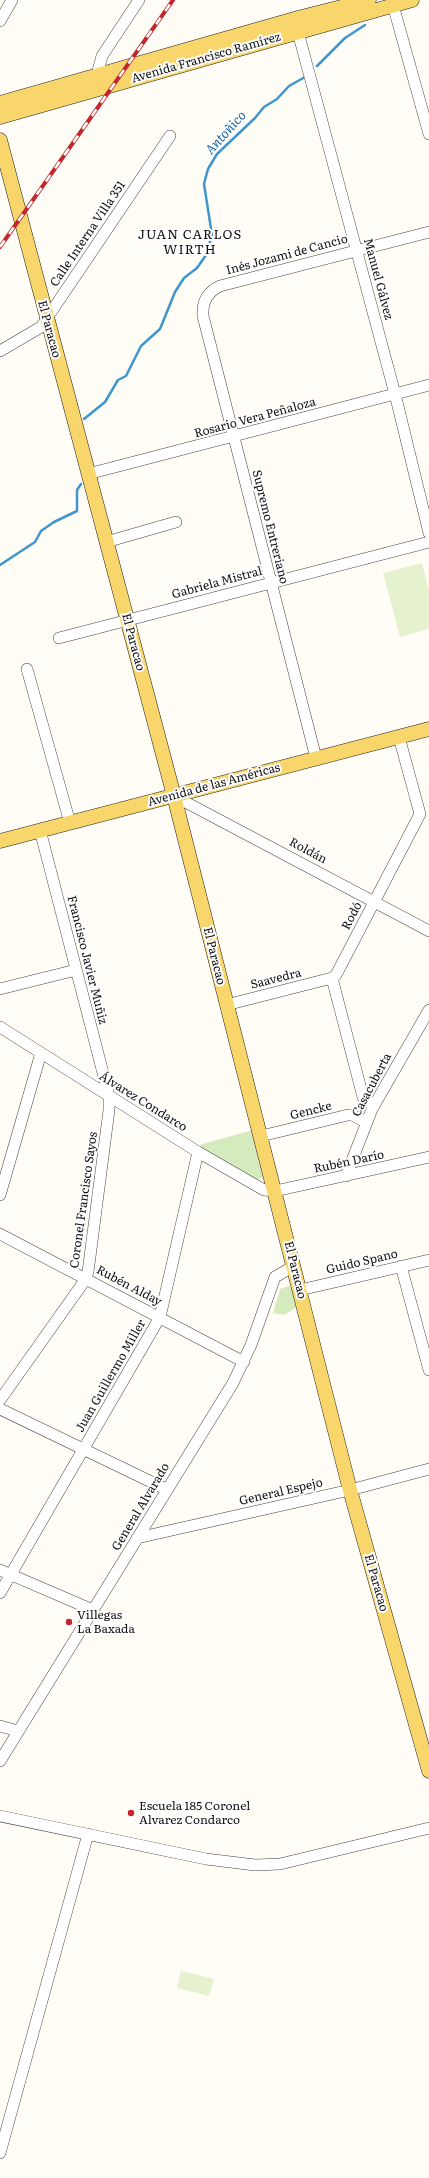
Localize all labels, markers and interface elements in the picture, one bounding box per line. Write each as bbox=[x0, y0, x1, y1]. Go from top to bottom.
street label: Avenida Francisco Ramírez bbox=[130, 30, 282, 86]
water label: Antoñico bbox=[202, 108, 250, 158]
street label: Calle Interna Villa 351 bbox=[47, 179, 129, 289]
district label: JUAN CARLOS WIRTH bbox=[138, 227, 242, 258]
street label: Inés Jozami de Cancio bbox=[225, 232, 349, 278]
street label: Manuel Gálvez bbox=[360, 237, 396, 321]
street label: El Paracao bbox=[34, 299, 64, 359]
street label: Rosario Vera Peñaloza bbox=[193, 395, 317, 441]
street label: Supremo Entreriano bbox=[249, 468, 291, 586]
street label: Gabriela Mistral bbox=[170, 564, 264, 602]
street label: El Paracao bbox=[118, 612, 148, 672]
street label: Avenida de las Américas bbox=[146, 760, 282, 810]
street label: Roldán bbox=[287, 835, 329, 867]
street label: Francisco Javier Muñiz bbox=[64, 894, 110, 1026]
street label: Rodó bbox=[339, 900, 365, 932]
street label: El Paracao bbox=[200, 926, 228, 986]
street label: Saavedra bbox=[249, 966, 303, 992]
street label: Casacuberta bbox=[349, 1051, 395, 1119]
street label: Álvarez Condarco bbox=[96, 1069, 190, 1135]
street label: Gencke bbox=[289, 1099, 333, 1123]
street label: Coronel Francisco Sayos bbox=[67, 1131, 101, 1269]
street label: Rubén Darío bbox=[313, 1148, 385, 1176]
street label: El Paracao bbox=[281, 1240, 309, 1300]
street label: Guido Spano bbox=[325, 1247, 399, 1277]
street label: Rubén Alday bbox=[94, 1263, 164, 1309]
street label: Juan Guillermo Miller bbox=[73, 1317, 149, 1435]
street label: General Alvarado bbox=[109, 1461, 173, 1553]
street label: General Espejo bbox=[238, 1475, 324, 1509]
street label: El Paracao bbox=[361, 1553, 391, 1613]
place label: Villegas La Baxada bbox=[77, 1608, 135, 1636]
marker: Villegas La Baxada bbox=[64, 1617, 74, 1627]
place label: Escuela 185 Coronel Alvarez Condarco bbox=[139, 1799, 250, 1827]
marker: Escuela 185 Coronel Alvarez Condarco bbox=[126, 1808, 136, 1818]

